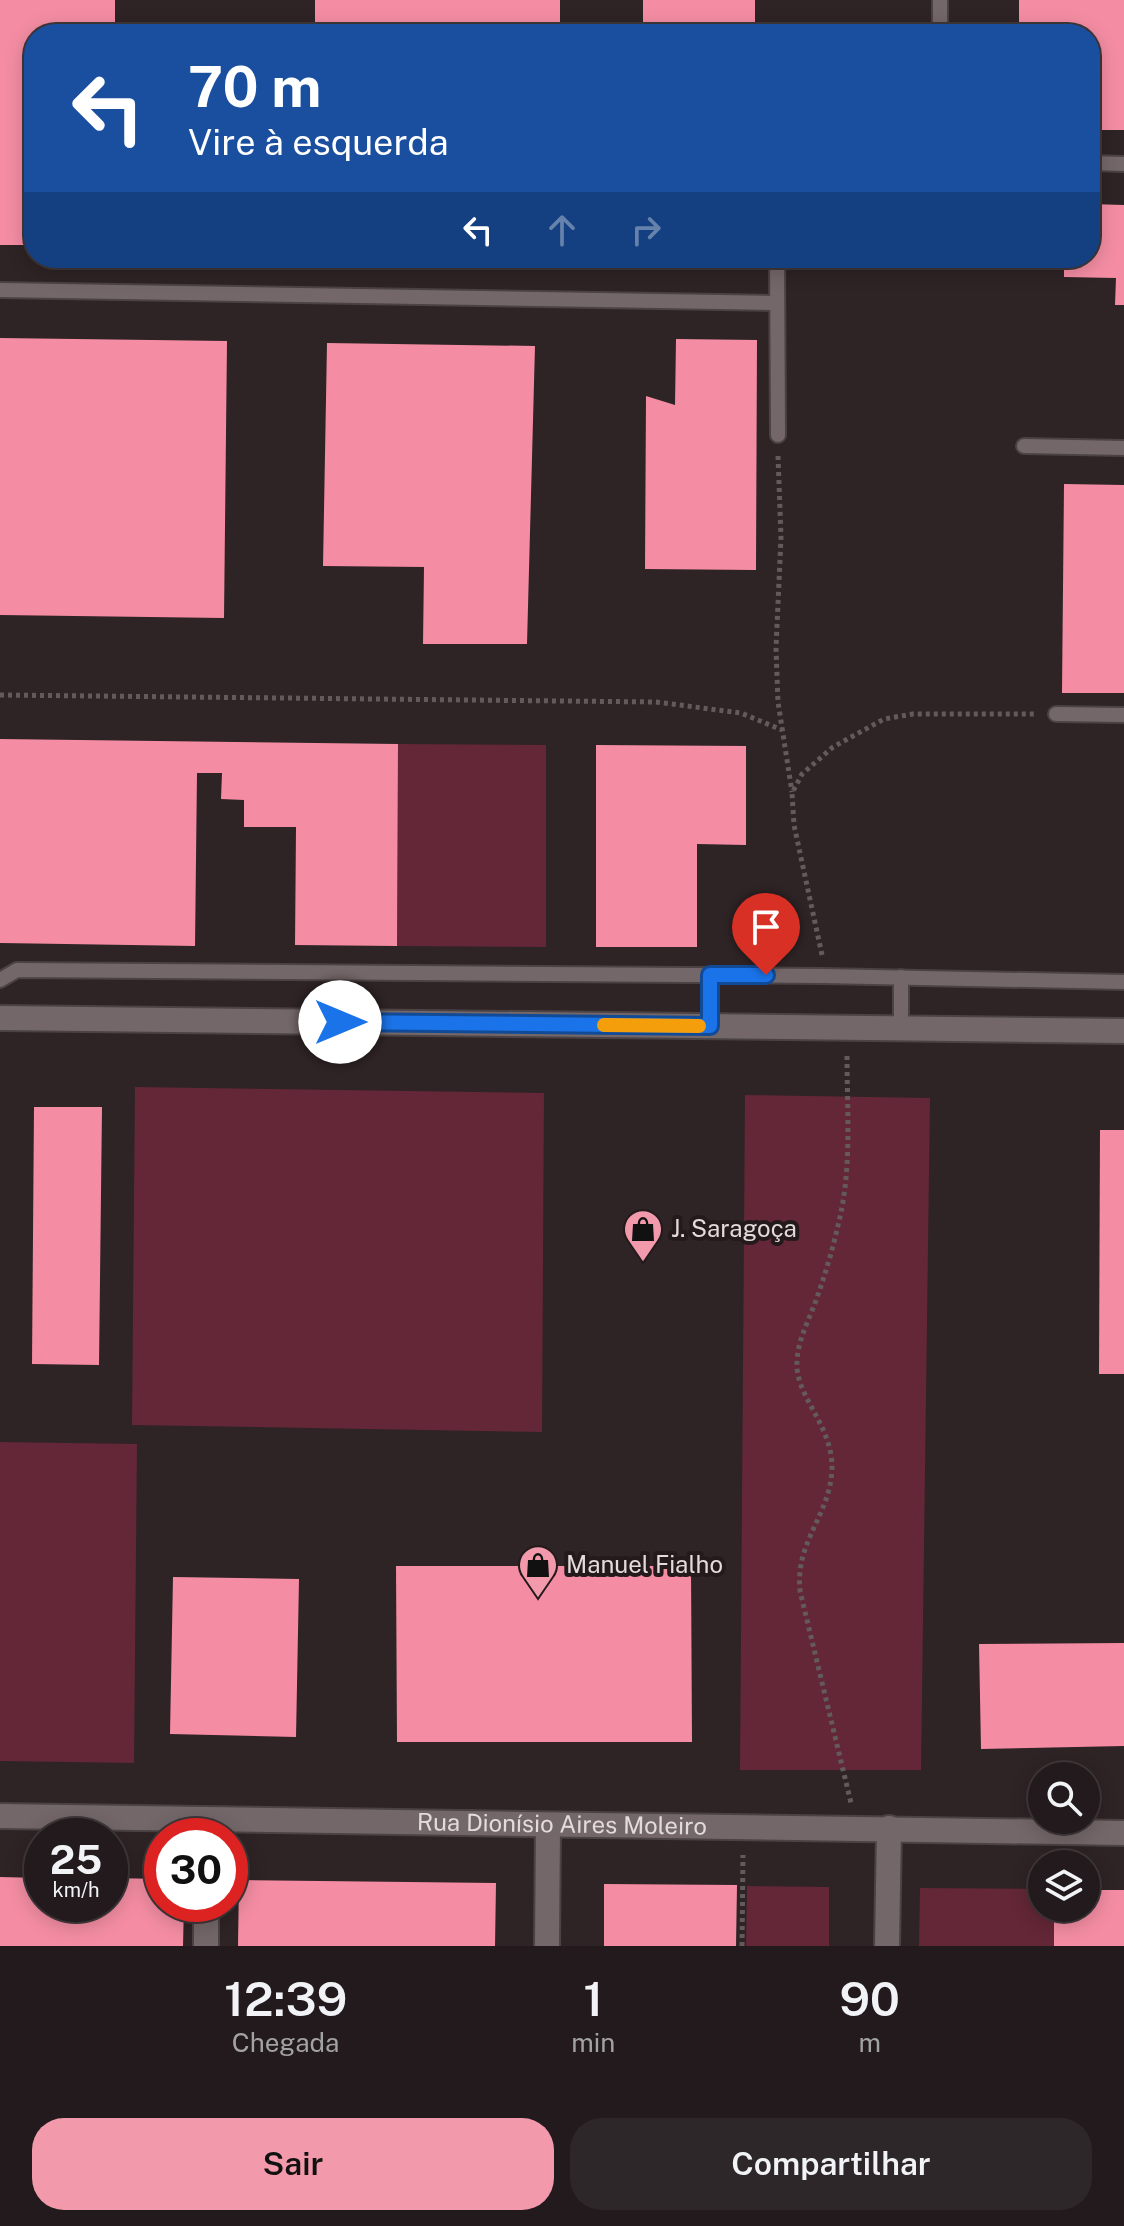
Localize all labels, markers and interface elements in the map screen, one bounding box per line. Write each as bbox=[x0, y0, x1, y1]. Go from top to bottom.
text: 70 m bbox=[188, 54, 321, 120]
icon: left bbox=[56, 56, 160, 160]
text: Vire à esquerda bbox=[188, 121, 449, 163]
icon: left bbox=[456, 208, 500, 252]
icon: ahead bbox=[540, 208, 584, 252]
icon: right bbox=[624, 208, 668, 252]
pin bbox=[732, 893, 800, 975]
icon: arrive bbox=[744, 905, 788, 949]
position arrow bbox=[298, 980, 382, 1064]
shop icon: J. Saragoça bbox=[622, 1208, 664, 1263]
place label: J. Saragoça bbox=[671, 1214, 797, 1242]
shop icon: Manuel Fialho bbox=[517, 1544, 559, 1599]
place label: Manuel Fialho bbox=[566, 1550, 723, 1578]
map controls bbox=[1028, 1762, 1100, 1922]
button: search bbox=[1028, 1762, 1100, 1834]
street label: Rua Dionísio Aires Moleiro bbox=[417, 1807, 707, 1840]
speed limit sign: 30 bbox=[144, 1818, 248, 1922]
text: 25 bbox=[50, 1836, 102, 1883]
button: layers bbox=[1028, 1850, 1100, 1922]
text: km/h bbox=[52, 1878, 100, 1902]
text: 12:39 bbox=[224, 1970, 347, 2027]
text: 1 bbox=[583, 1970, 603, 2027]
text: 90 bbox=[839, 1970, 900, 2027]
text: Chegada bbox=[232, 2027, 339, 2058]
text: min bbox=[571, 2027, 615, 2058]
text: m bbox=[858, 2027, 881, 2058]
button: Sair bbox=[32, 2118, 554, 2210]
button: Compartilhar bbox=[570, 2118, 1092, 2210]

